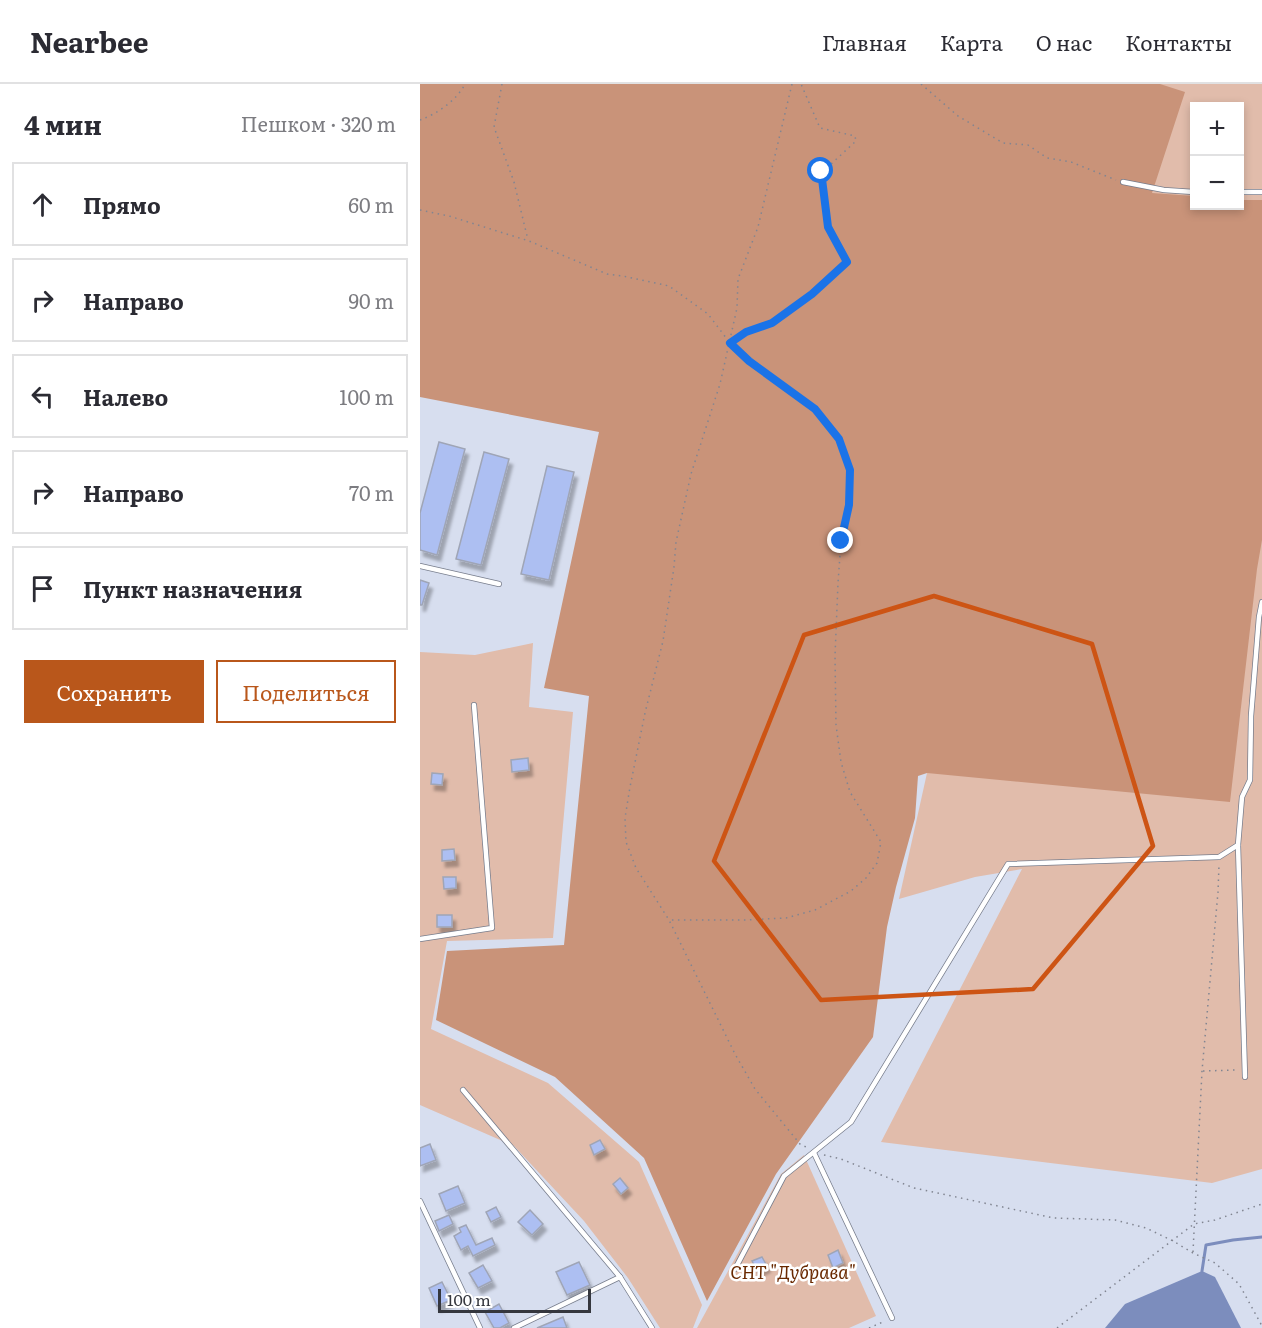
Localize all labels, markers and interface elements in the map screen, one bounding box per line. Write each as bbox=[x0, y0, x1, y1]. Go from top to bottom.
text: Nearbee bbox=[30, 20, 149, 62]
text: Главная bbox=[822, 26, 907, 57]
text: Карта bbox=[940, 26, 1003, 57]
text: О нас bbox=[1036, 26, 1092, 57]
text: Контакты bbox=[1125, 26, 1232, 57]
map controls bbox=[1190, 102, 1244, 210]
button: + bbox=[1190, 102, 1244, 156]
text: 4 мин bbox=[24, 104, 102, 143]
text: Пешком · 320 m bbox=[241, 108, 396, 138]
button: − bbox=[1190, 156, 1244, 210]
route start bbox=[807, 157, 833, 183]
icon: ahead bbox=[26, 188, 59, 221]
text: Прямо bbox=[83, 188, 161, 221]
text: 60 m bbox=[348, 189, 394, 219]
icon: right bbox=[26, 284, 59, 317]
text: Направо bbox=[83, 284, 184, 317]
text: 90 m bbox=[349, 285, 394, 315]
icon: left bbox=[26, 380, 59, 413]
text: Налево bbox=[83, 380, 168, 413]
text: 100 m bbox=[339, 381, 394, 411]
icon: right bbox=[26, 476, 59, 509]
text: Направо bbox=[83, 476, 184, 509]
text: 70 m bbox=[349, 477, 394, 507]
route end bbox=[827, 527, 853, 553]
icon: arrive bbox=[26, 572, 59, 605]
text: Пункт назначения bbox=[83, 572, 302, 605]
button: Сохранить bbox=[24, 660, 204, 723]
button: Поделиться bbox=[216, 660, 396, 723]
park label: СНТ "Дубрава" bbox=[730, 1258, 856, 1285]
scale bar bbox=[438, 1286, 591, 1314]
text: 100 m bbox=[447, 1287, 491, 1311]

